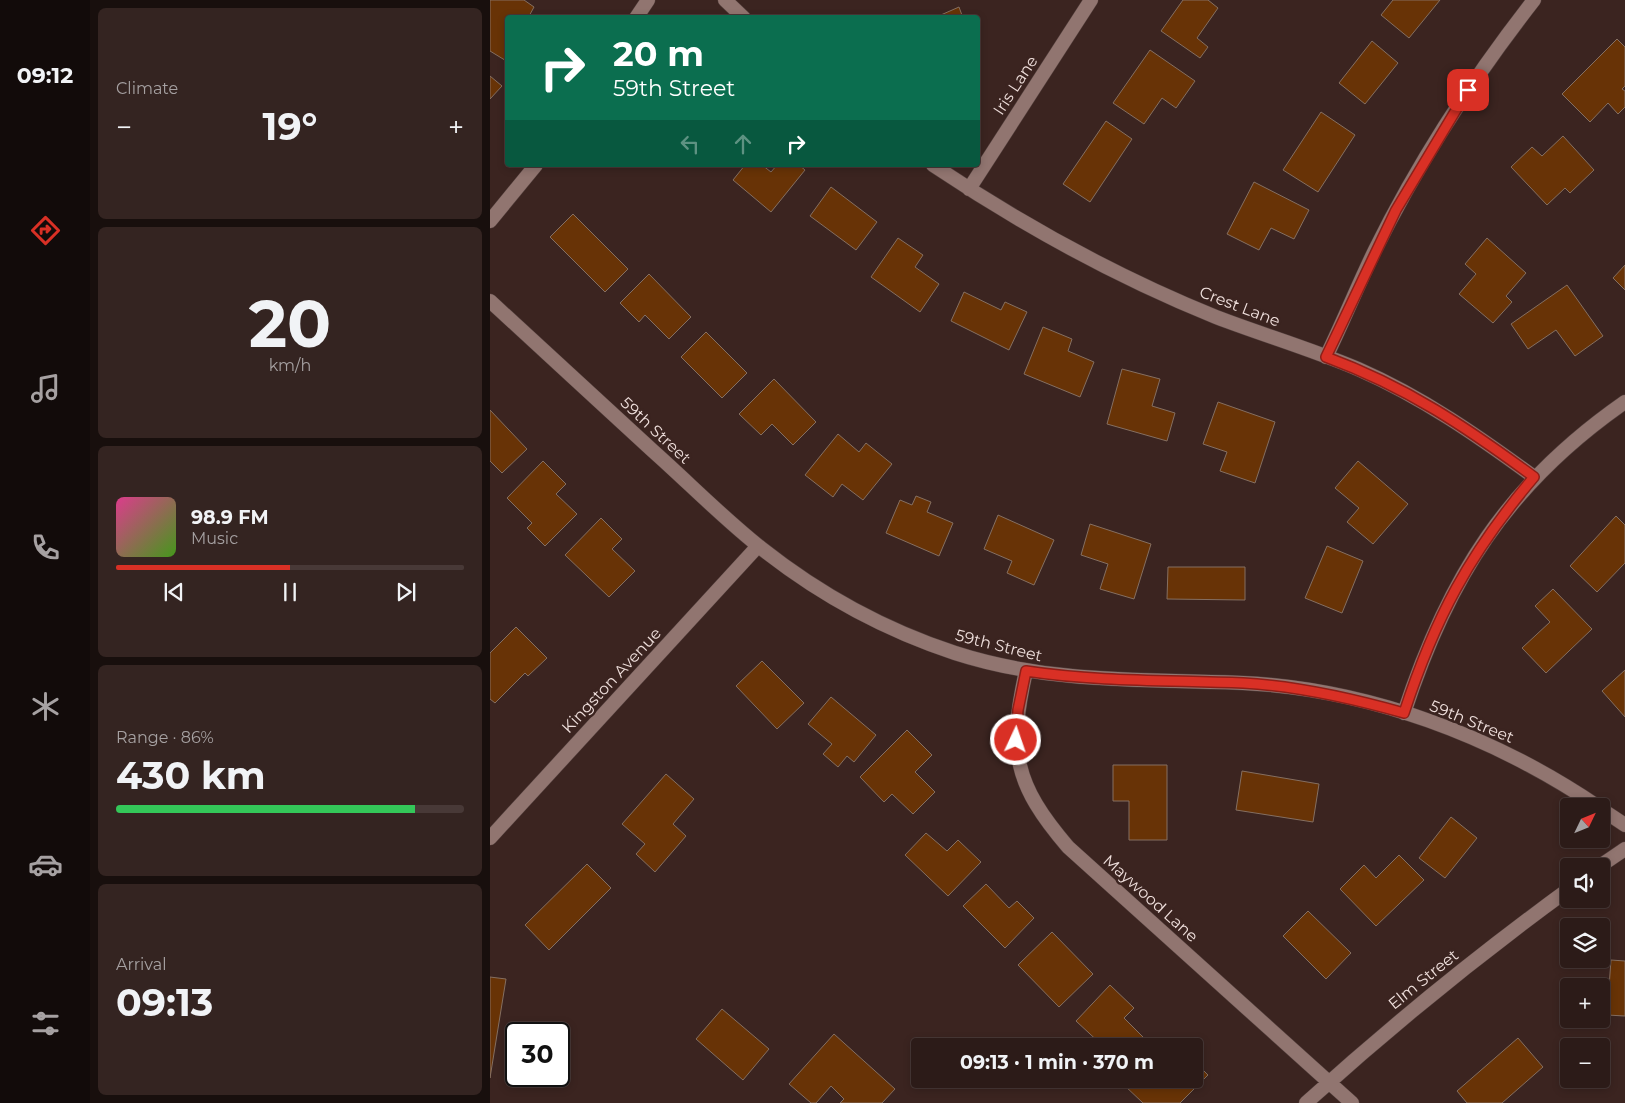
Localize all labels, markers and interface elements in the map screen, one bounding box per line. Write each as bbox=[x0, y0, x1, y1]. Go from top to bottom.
text: 20 m bbox=[613, 32, 704, 75]
icon: right bbox=[530, 35, 595, 100]
street label: Iris Lane bbox=[989, 52, 1042, 118]
text: 09:12 bbox=[17, 62, 73, 89]
pin bbox=[1447, 69, 1489, 111]
text: 59th Street bbox=[613, 75, 735, 102]
icon: arrive bbox=[1454, 76, 1482, 104]
text: Climate bbox=[116, 79, 178, 98]
text: 19° bbox=[263, 103, 318, 150]
text: − bbox=[116, 110, 132, 144]
text: + bbox=[448, 110, 464, 144]
icon: left bbox=[676, 130, 704, 158]
icon: ahead bbox=[729, 130, 757, 158]
icon: right bbox=[782, 130, 810, 158]
icon: directions bbox=[28, 213, 63, 248]
street label: Crest Lane bbox=[1197, 282, 1283, 331]
text: 20 bbox=[249, 284, 331, 363]
text: km/h bbox=[269, 356, 311, 375]
icon: music bbox=[28, 371, 63, 406]
street label: 59th Street bbox=[617, 393, 695, 468]
text: 98.9 FM bbox=[191, 506, 269, 529]
text: Music bbox=[191, 529, 238, 548]
icon: phone bbox=[28, 530, 63, 565]
icon: previous bbox=[160, 578, 188, 606]
icon: pause bbox=[276, 578, 304, 606]
icon: next bbox=[392, 578, 420, 606]
street label: Kingston Avenue bbox=[558, 624, 665, 737]
street label: 59th Street bbox=[953, 626, 1045, 666]
icon: climate bbox=[28, 689, 63, 724]
street label: 59th Street bbox=[1427, 696, 1517, 747]
position arrow bbox=[989, 713, 1041, 765]
text: Range · 86% bbox=[116, 728, 214, 747]
text: 430 km bbox=[116, 752, 266, 799]
north arrow bbox=[1560, 798, 1610, 848]
map controls bbox=[1560, 798, 1610, 1088]
icon: car bbox=[28, 847, 63, 882]
street label: Maywood Lane bbox=[1099, 851, 1202, 946]
button: sound bbox=[1560, 858, 1610, 908]
button: layers bbox=[1560, 918, 1610, 968]
street label: Elm Street bbox=[1384, 945, 1463, 1013]
text: Arrival bbox=[116, 955, 166, 974]
button: + bbox=[1560, 978, 1610, 1028]
text: 09:13 bbox=[116, 979, 213, 1026]
icon: filters bbox=[28, 1006, 63, 1041]
speed limit sign: 30 bbox=[505, 1022, 570, 1087]
button: − bbox=[1560, 1038, 1610, 1088]
text: 09:13 · 1 min · 370 m bbox=[960, 1051, 1154, 1074]

